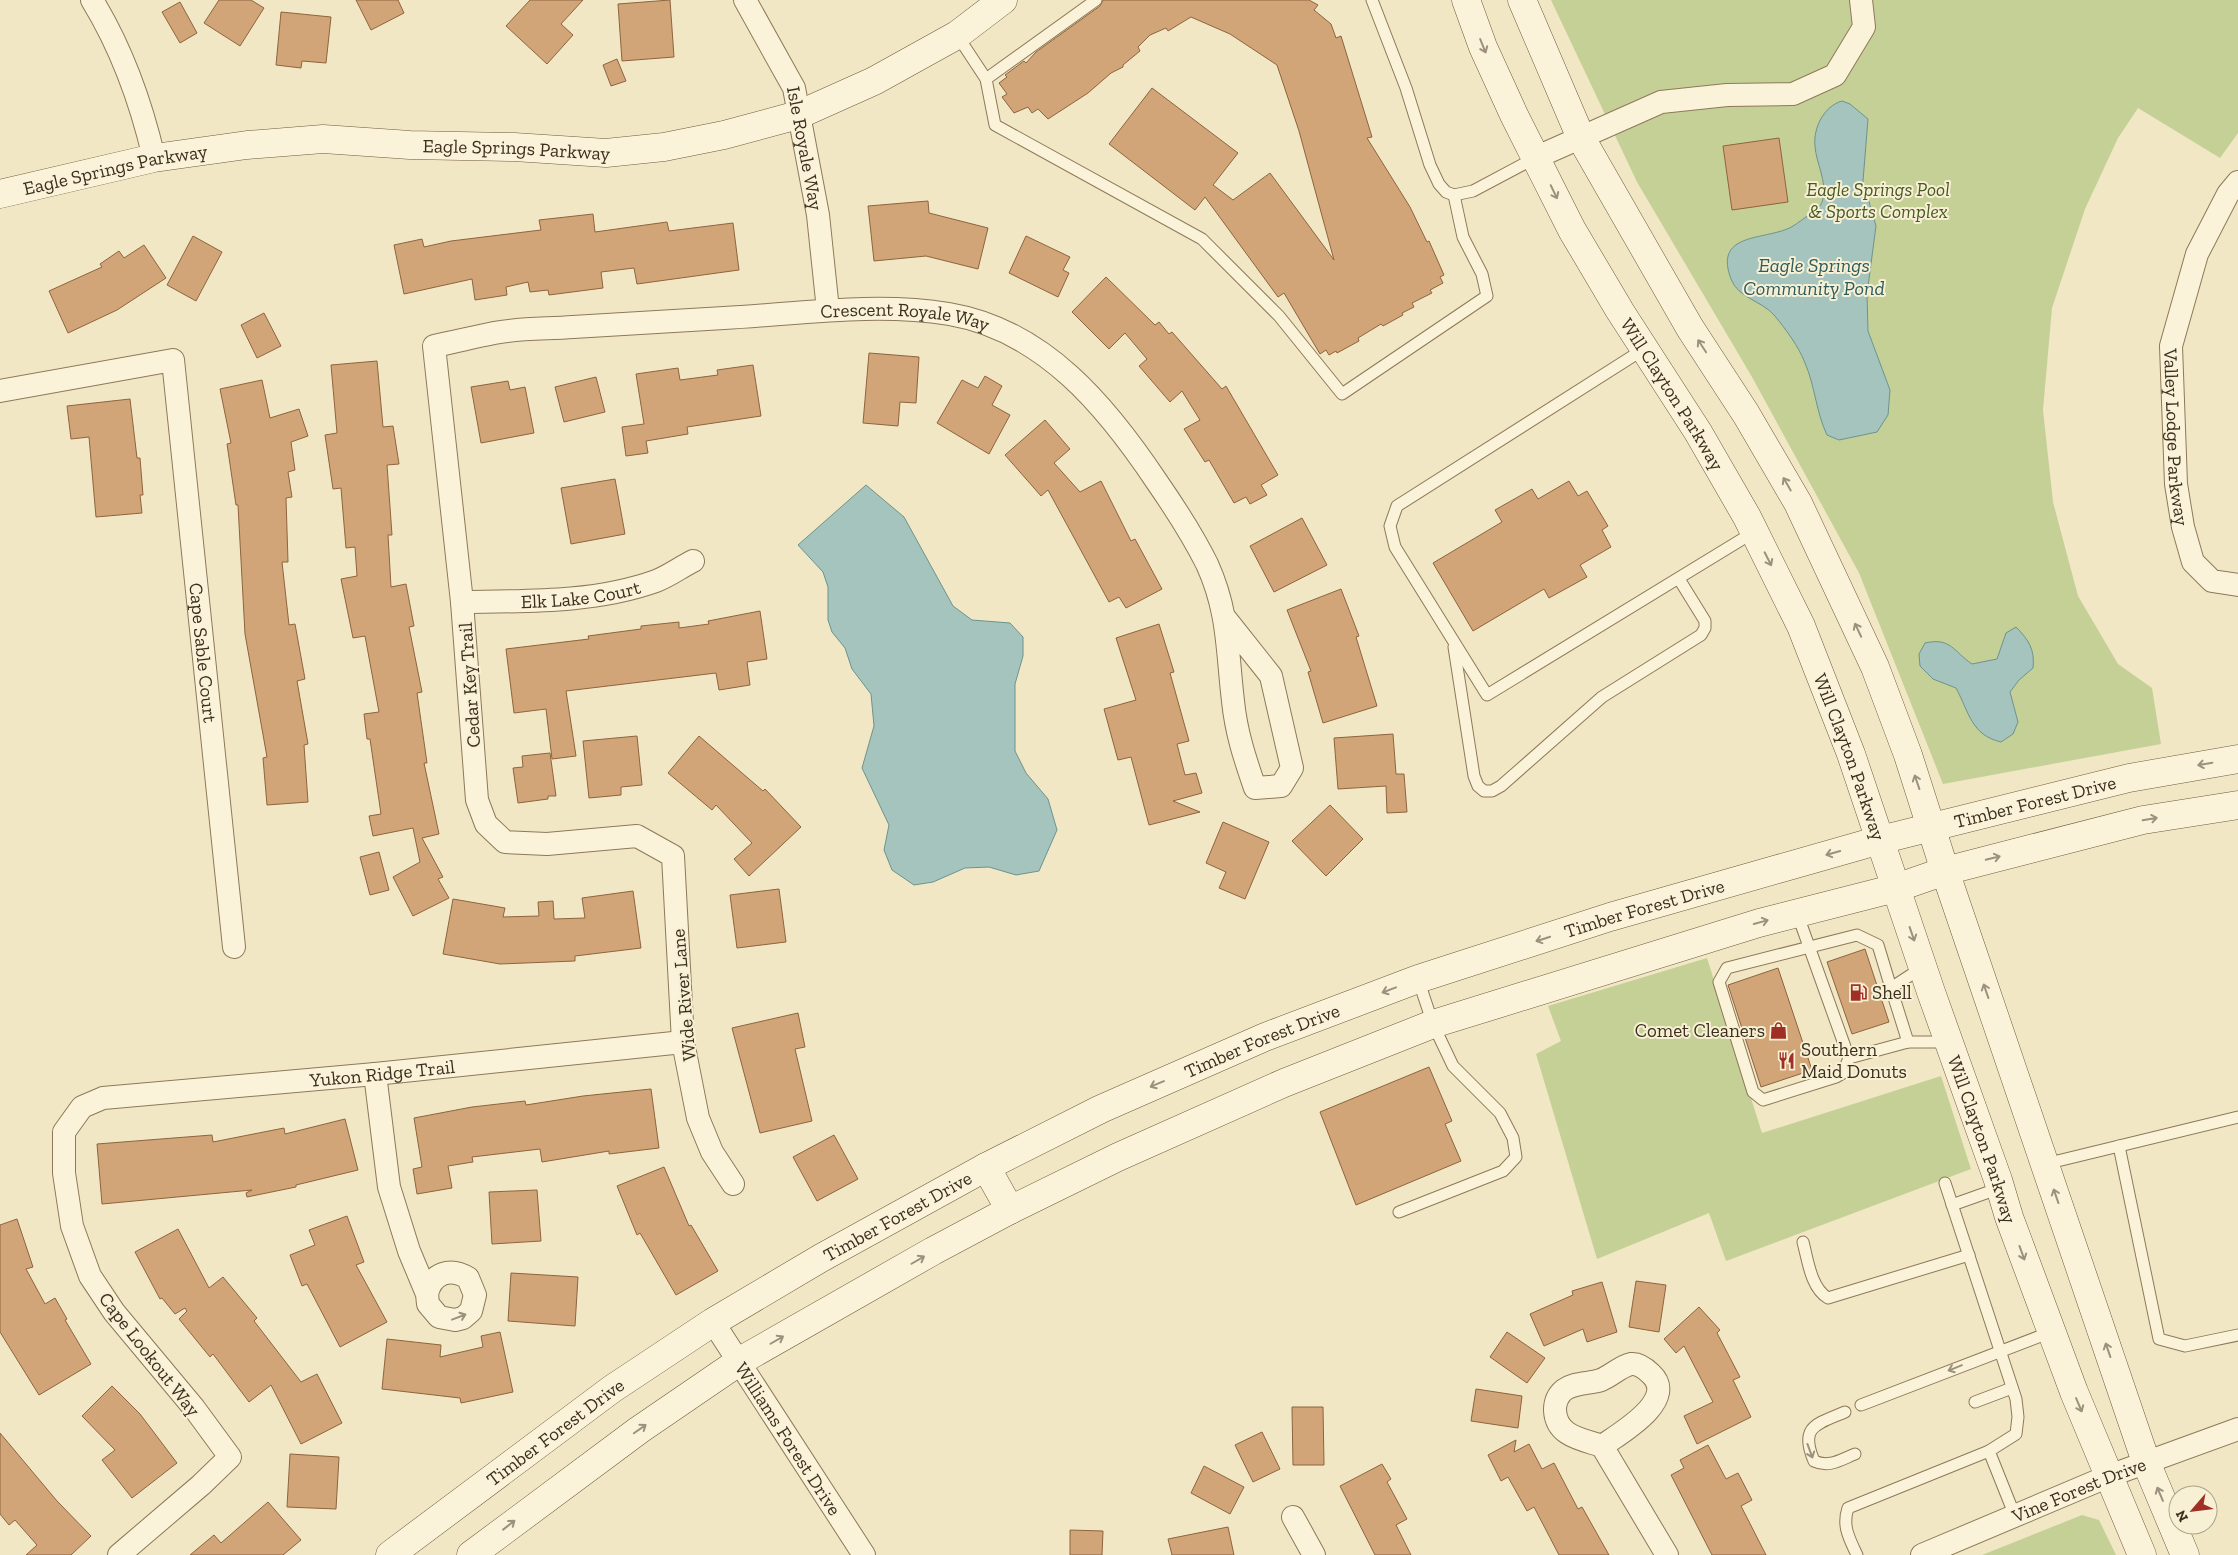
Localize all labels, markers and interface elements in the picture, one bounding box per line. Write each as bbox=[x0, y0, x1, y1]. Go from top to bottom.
one-way arrow bbox=[1479, 38, 1488, 53]
street label: Isle Royale Way bbox=[782, 84, 828, 212]
street label: Eagle Springs Parkway bbox=[422, 134, 611, 165]
street label: Eagle Springs Parkway bbox=[21, 140, 209, 200]
park label: Eagle Springs Pool & Sports Complex bbox=[1806, 178, 1950, 223]
one-way arrow bbox=[1550, 184, 1559, 199]
water label: Eagle Springs Community Pond bbox=[1743, 253, 1885, 300]
street label: Crescent Royale Way bbox=[820, 298, 993, 336]
street label: Will Clayton Parkway bbox=[1616, 314, 1729, 475]
one-way arrow bbox=[1696, 340, 1706, 354]
street label: Valley Lodge Parkway bbox=[2159, 347, 2194, 528]
one-way arrow bbox=[1782, 477, 1792, 492]
one-way arrow bbox=[1763, 551, 1773, 566]
street label: Elk Lake Court bbox=[520, 576, 643, 613]
street label: Cape Sable Court bbox=[184, 582, 222, 724]
street label: Cedar Key Trail bbox=[454, 622, 485, 748]
one-way arrow bbox=[1853, 623, 1863, 638]
street label: Will Clayton Parkway bbox=[1809, 670, 1890, 844]
one-way arrow bbox=[2197, 760, 2213, 770]
street label: Timber Forest Drive bbox=[1952, 771, 2118, 833]
one-way arrow bbox=[1912, 774, 1922, 790]
one-way arrow bbox=[2142, 813, 2158, 823]
one-way arrow bbox=[1825, 849, 1841, 858]
one-way arrow bbox=[1984, 853, 2000, 863]
street label: Timber Forest Drive bbox=[1561, 874, 1727, 943]
one-way arrow bbox=[1753, 917, 1769, 927]
one-way arrow bbox=[1908, 925, 1917, 941]
street label: Wide River Lane bbox=[666, 928, 701, 1062]
one-way arrow bbox=[1535, 934, 1551, 944]
place label: Shell bbox=[1872, 981, 1912, 1004]
fuel station icon: Shell bbox=[1848, 982, 1868, 1002]
one-way arrow bbox=[1981, 983, 1990, 999]
one-way arrow bbox=[1382, 986, 1397, 995]
street label: Timber Forest Drive bbox=[1181, 999, 1343, 1083]
place label: Comet Cleaners bbox=[1635, 1019, 1765, 1042]
shop icon: Comet Cleaners bbox=[1769, 1020, 1789, 1040]
place label: Southern Maid Donuts bbox=[1801, 1038, 1907, 1083]
restaurant icon: Southern Maid Donuts bbox=[1777, 1050, 1797, 1070]
street label: Will Clayton Parkway bbox=[1943, 1053, 2021, 1227]
street label: Yukon Ridge Trail bbox=[308, 1055, 456, 1092]
one-way arrow bbox=[1150, 1080, 1165, 1090]
street label: Timber Forest Drive bbox=[819, 1166, 976, 1267]
one-way arrow bbox=[2051, 1188, 2060, 1204]
one-way arrow bbox=[2018, 1244, 2027, 1260]
one-way arrow bbox=[910, 1254, 924, 1264]
street label: Cape Lookout Way bbox=[94, 1288, 205, 1421]
one-way arrow bbox=[451, 1312, 466, 1321]
one-way arrow bbox=[769, 1335, 783, 1345]
one-way arrow bbox=[2103, 1342, 2112, 1358]
street label: Williams Forest Drive bbox=[730, 1358, 846, 1520]
one-way arrow bbox=[1947, 1365, 1962, 1374]
street label: Timber Forest Drive bbox=[482, 1373, 629, 1491]
one-way arrow bbox=[2075, 1397, 2084, 1412]
one-way arrow bbox=[633, 1424, 647, 1434]
one-way arrow bbox=[1806, 1443, 1815, 1458]
street label: Vine Forest Drive bbox=[2008, 1452, 2149, 1528]
north arrow bbox=[2168, 1485, 2218, 1535]
one-way arrow bbox=[2154, 1487, 2164, 1502]
text: N bbox=[2172, 1507, 2192, 1525]
one-way arrow bbox=[503, 1520, 516, 1531]

